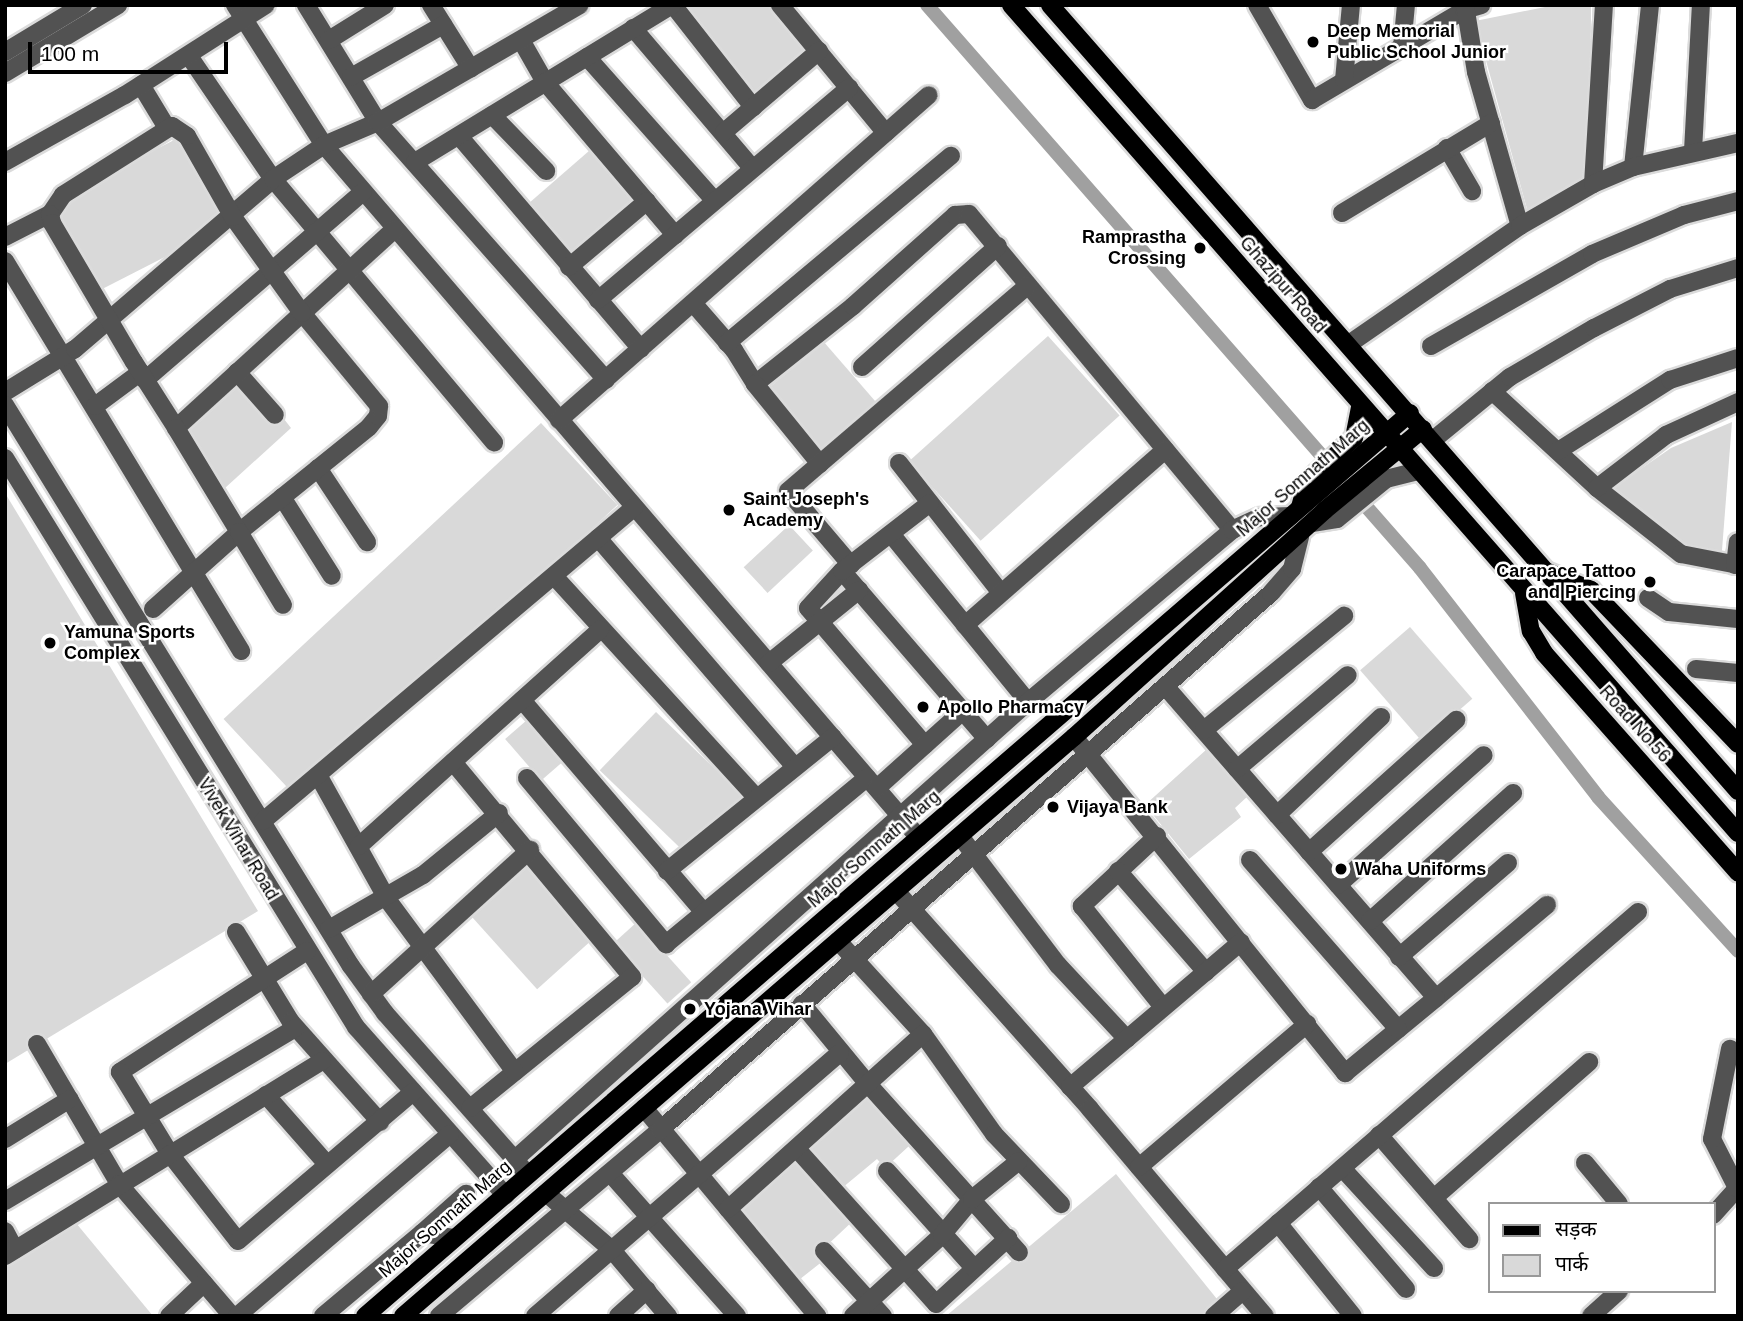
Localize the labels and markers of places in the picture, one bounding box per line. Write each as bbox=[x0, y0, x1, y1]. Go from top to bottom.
place label: Deep Memorial Public School Junior bbox=[1327, 21, 1506, 64]
marker: Deep Memorial Public School Junior bbox=[1305, 34, 1321, 50]
place label: Ramprastha Crossing bbox=[1082, 227, 1186, 270]
marker: Ramprastha Crossing bbox=[1192, 240, 1208, 256]
place label: Saint Joseph's Academy bbox=[743, 489, 869, 532]
marker: Saint Joseph's Academy bbox=[721, 502, 737, 518]
place label: Carapace Tattoo and Piercing bbox=[1496, 561, 1636, 604]
marker: Carapace Tattoo and Piercing bbox=[1642, 574, 1658, 590]
place label: Yamuna Sports Complex bbox=[64, 622, 195, 664]
marker: Yamuna Sports Complex bbox=[42, 635, 58, 651]
place label: Apollo Pharmacy bbox=[937, 696, 1084, 718]
marker: Apollo Pharmacy bbox=[915, 699, 931, 715]
place label: Vijaya Bank bbox=[1067, 796, 1168, 818]
marker: Vijaya Bank bbox=[1045, 799, 1061, 815]
place label: Waha Uniforms bbox=[1355, 858, 1486, 880]
marker: Waha Uniforms bbox=[1333, 861, 1349, 877]
place label: Yojana Vihar bbox=[704, 998, 811, 1020]
marker: Yojana Vihar bbox=[682, 1001, 698, 1017]

